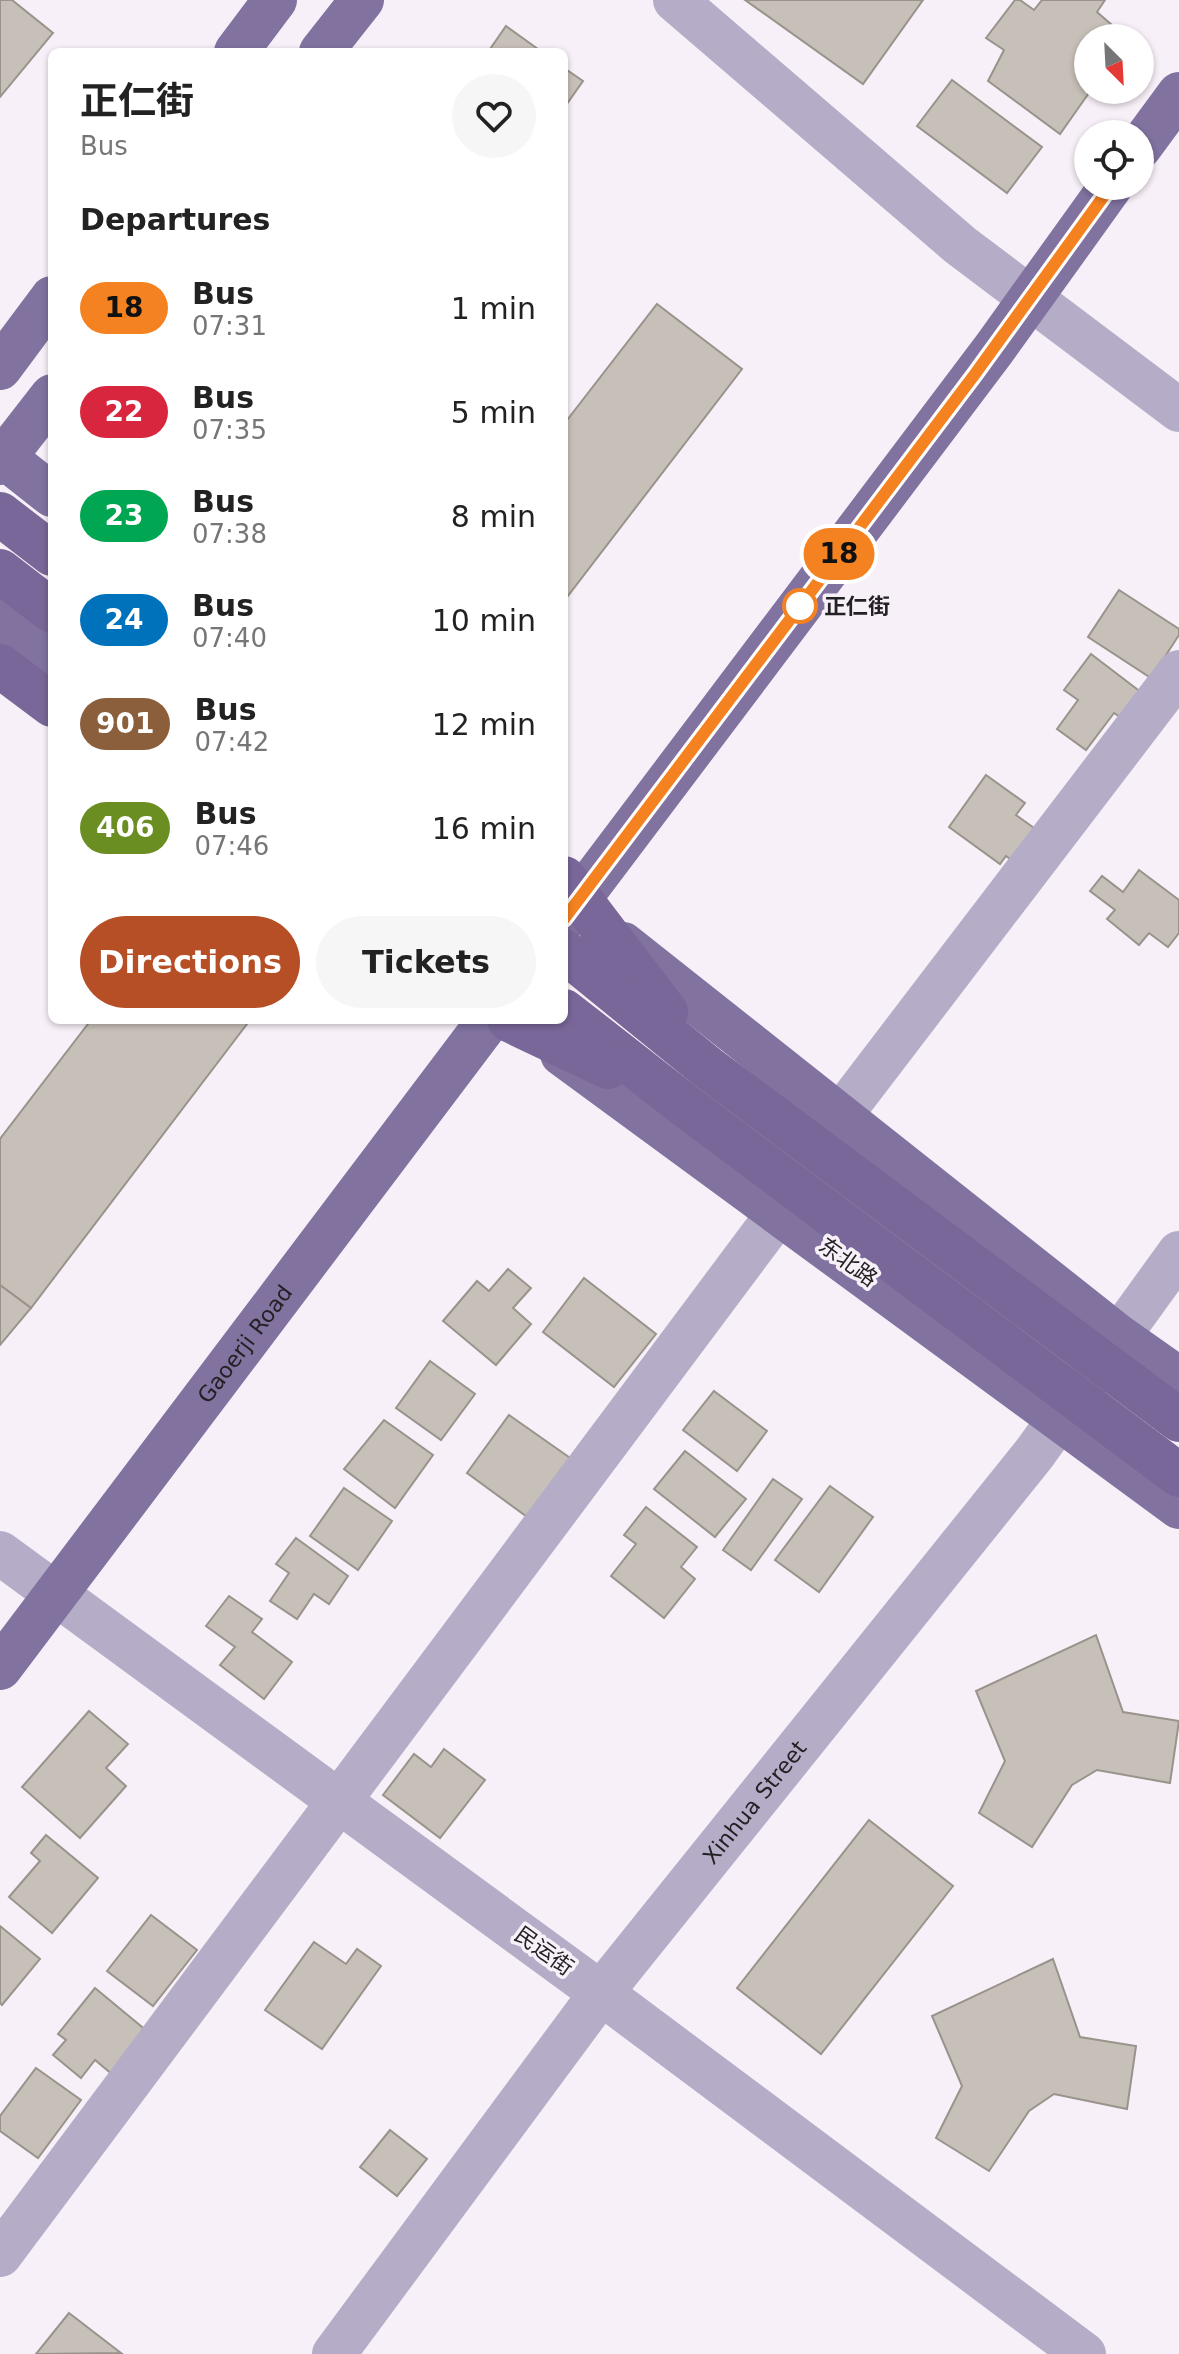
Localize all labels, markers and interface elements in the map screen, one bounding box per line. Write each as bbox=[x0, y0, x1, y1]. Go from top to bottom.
north arrow bbox=[1074, 24, 1154, 104]
map controls bbox=[1074, 24, 1154, 200]
button: heart bbox=[452, 74, 536, 158]
text: 正仁街 bbox=[80, 79, 194, 123]
button: locate bbox=[1074, 120, 1154, 200]
text: Bus bbox=[80, 131, 128, 161]
text: Departures bbox=[80, 202, 270, 237]
text: Bus bbox=[192, 276, 254, 311]
text: 18 bbox=[105, 291, 143, 324]
text: 1 min bbox=[451, 291, 536, 326]
text: 07:31 bbox=[192, 311, 267, 341]
text: Bus bbox=[192, 380, 254, 415]
text: 22 bbox=[105, 395, 143, 428]
text: 5 min bbox=[451, 395, 536, 430]
text: 07:35 bbox=[192, 415, 267, 445]
text: Bus bbox=[192, 484, 254, 519]
text: 23 bbox=[105, 499, 143, 532]
text: 8 min bbox=[451, 499, 536, 534]
text: 07:38 bbox=[192, 519, 267, 549]
line badge: 18 bbox=[803, 528, 875, 580]
text: 18 bbox=[820, 537, 858, 570]
text: Bus bbox=[192, 588, 254, 623]
marker: 正仁街 bbox=[783, 589, 817, 623]
place label: 正仁街 bbox=[824, 594, 890, 619]
text: 24 bbox=[105, 603, 143, 636]
text: 10 min bbox=[432, 603, 536, 638]
text: 07:40 bbox=[192, 623, 267, 653]
text: Bus bbox=[194, 692, 257, 727]
text: 901 bbox=[96, 707, 154, 740]
text: 12 min bbox=[432, 707, 536, 742]
text: 07:42 bbox=[194, 727, 269, 757]
text: Bus bbox=[194, 796, 257, 831]
text: 406 bbox=[96, 811, 154, 844]
text: 16 min bbox=[432, 811, 536, 846]
text: 07:46 bbox=[194, 831, 269, 861]
button: Directions bbox=[80, 916, 300, 1008]
button: Tickets bbox=[316, 916, 536, 1008]
street label: 东北路 bbox=[814, 1232, 882, 1292]
street label: Gaoerji Road bbox=[192, 1280, 297, 1408]
street label: Xinhua Street bbox=[698, 1735, 812, 1868]
street label: 民运街 bbox=[510, 1921, 578, 1981]

